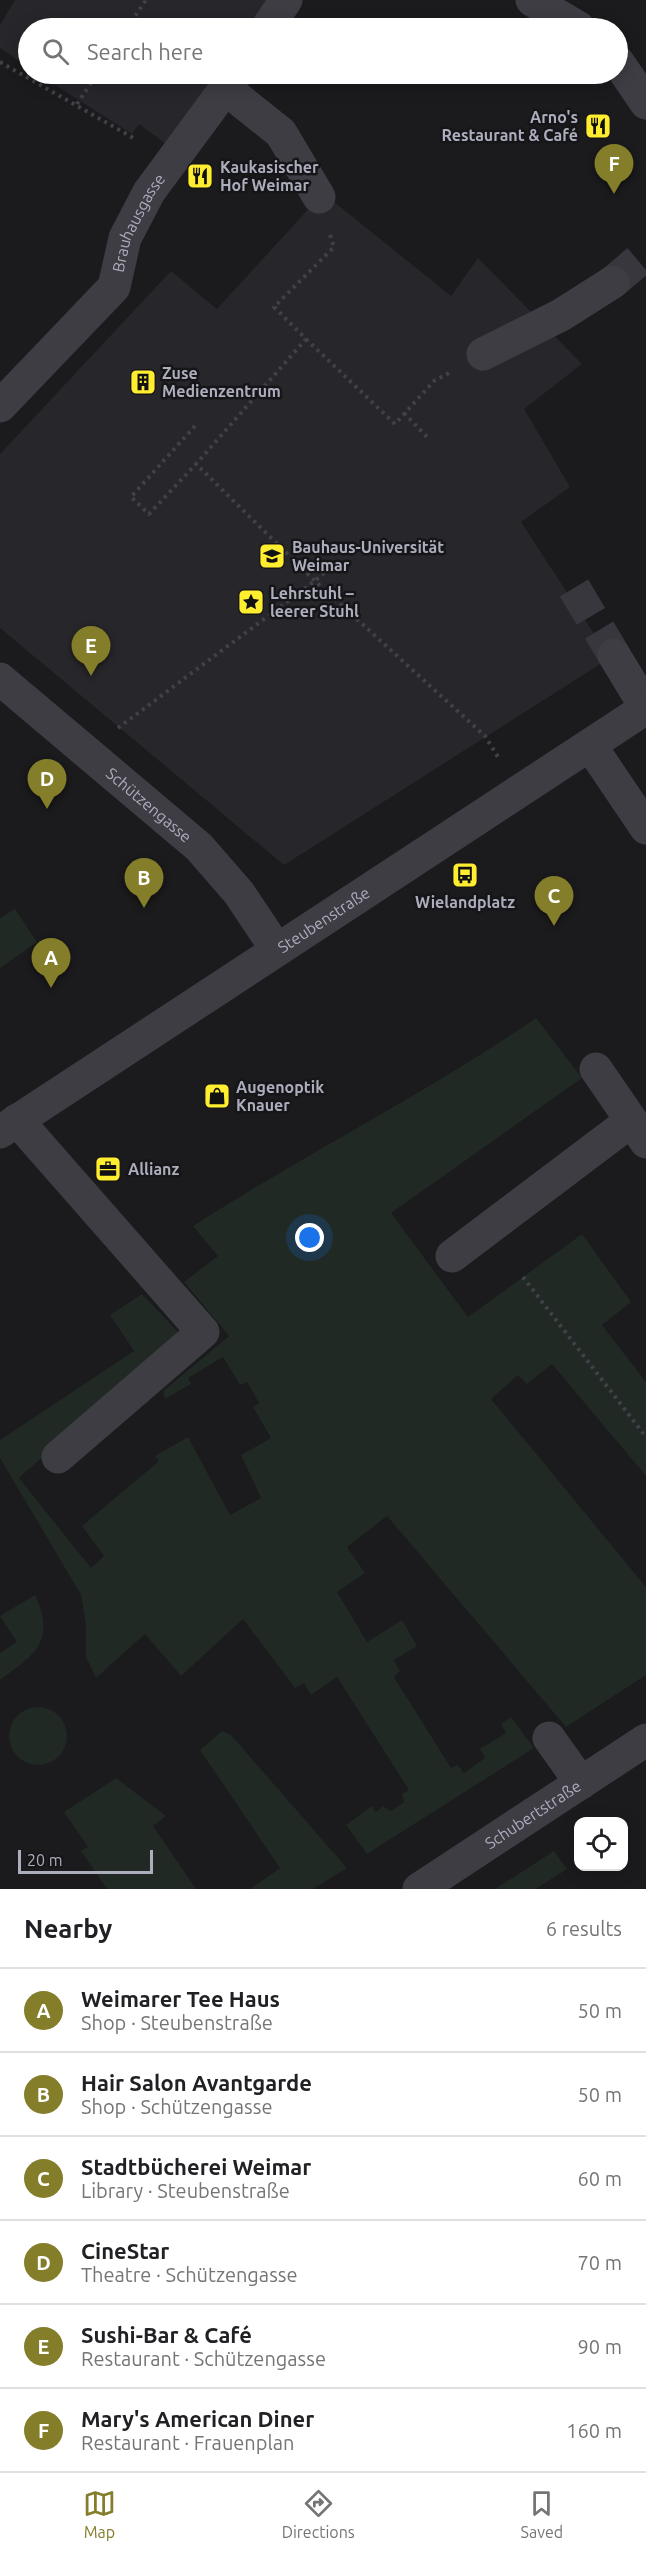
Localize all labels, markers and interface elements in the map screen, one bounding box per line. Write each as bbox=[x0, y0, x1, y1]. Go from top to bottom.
search box bbox=[18, 18, 628, 84]
icon: search bbox=[39, 35, 72, 68]
text: Search here bbox=[87, 39, 203, 64]
place label: Arno's Restaurant & Café bbox=[442, 108, 578, 144]
restaurant icon: Arno's Restaurant & Café bbox=[583, 111, 613, 141]
pin: F bbox=[594, 144, 634, 194]
place label: Kaukasischer Hof Weimar bbox=[220, 158, 319, 194]
restaurant icon: Kaukasischer Hof Weimar bbox=[185, 161, 215, 191]
street label: Brauhausgasse bbox=[109, 170, 169, 274]
place label: Zuse Medienzentrum bbox=[162, 364, 281, 400]
building icon: Zuse Medienzentrum bbox=[128, 367, 158, 397]
place label: Bauhaus-Universität Weimar bbox=[292, 538, 444, 574]
school or university icon: Bauhaus-Universität Weimar bbox=[257, 541, 287, 571]
place label: Lehrstuhl – leerer Stuhl bbox=[270, 584, 359, 620]
place icon: Lehrstuhl – leerer Stuhl bbox=[236, 587, 266, 617]
pin: E bbox=[72, 626, 110, 676]
pin: D bbox=[28, 760, 66, 809]
street label: Schützengasse bbox=[103, 764, 195, 846]
pin: B bbox=[124, 858, 164, 908]
bus stop icon: Wielandplatz bbox=[450, 860, 480, 890]
pin: C bbox=[534, 876, 574, 926]
street label: Steubenstraße bbox=[274, 883, 373, 956]
place label: Wielandplatz bbox=[415, 893, 515, 911]
pin: A bbox=[32, 938, 70, 988]
place label: Augenoptik Knauer bbox=[236, 1078, 324, 1114]
shop icon: Augenoptik Knauer bbox=[202, 1081, 232, 1111]
office icon: Allianz bbox=[93, 1154, 123, 1184]
place label: Allianz bbox=[128, 1160, 179, 1178]
your location bbox=[295, 1223, 324, 1252]
street label: Schubertstraße bbox=[481, 1776, 584, 1852]
map controls bbox=[574, 1817, 628, 1871]
button: locate bbox=[574, 1817, 628, 1871]
scale bar bbox=[18, 1847, 153, 1874]
text: 20 m bbox=[27, 1851, 63, 1869]
text: Nearby bbox=[24, 1914, 112, 1943]
text: 6 results bbox=[546, 1917, 622, 1940]
text: Weimarer Tee Haus bbox=[81, 1986, 280, 2011]
text: A bbox=[36, 1999, 51, 2022]
text: 50 m bbox=[578, 1999, 622, 2022]
text: Shop · Steubenstraße bbox=[81, 2011, 273, 2034]
text: Hair Salon Avantgarde bbox=[81, 2070, 312, 2095]
text: B bbox=[37, 2083, 50, 2106]
text: 50 m bbox=[578, 2083, 622, 2106]
text: Shop · Schützengasse bbox=[81, 2095, 273, 2118]
text: Stadtbücherei Weimar bbox=[81, 2154, 311, 2179]
text: C bbox=[37, 2167, 50, 2190]
text: 60 m bbox=[578, 2167, 622, 2190]
text: Library · Steubenstraße bbox=[81, 2179, 290, 2202]
text: CineStar bbox=[81, 2238, 169, 2263]
text: D bbox=[36, 2251, 51, 2274]
text: 70 m bbox=[578, 2251, 622, 2274]
text: Theatre · Schützengasse bbox=[81, 2263, 298, 2286]
text: Sushi-Bar & Café bbox=[81, 2322, 252, 2347]
text: E bbox=[38, 2335, 49, 2358]
text: 90 m bbox=[578, 2335, 622, 2358]
text: Restaurant · Schützengasse bbox=[81, 2347, 326, 2370]
text: Mary's American Diner bbox=[81, 2406, 314, 2431]
text: F bbox=[38, 2419, 49, 2442]
text: 160 m bbox=[566, 2419, 622, 2442]
text: Restaurant · Frauenplan bbox=[81, 2431, 294, 2454]
tab: Map bbox=[83, 2487, 116, 2541]
tab: Directions bbox=[282, 2487, 355, 2541]
tab: Saved bbox=[521, 2487, 563, 2541]

